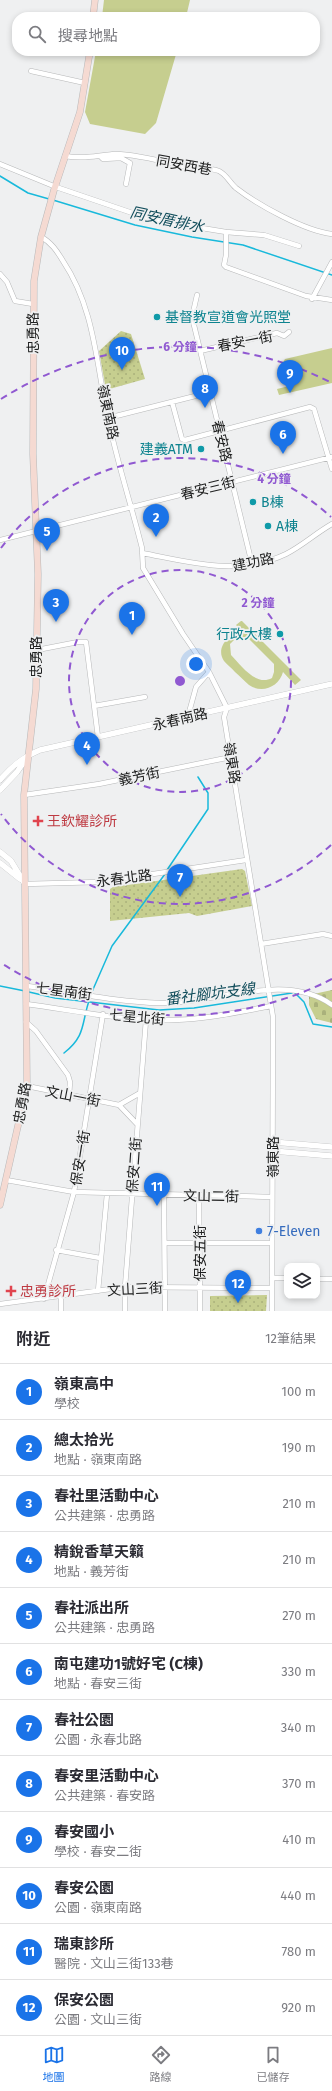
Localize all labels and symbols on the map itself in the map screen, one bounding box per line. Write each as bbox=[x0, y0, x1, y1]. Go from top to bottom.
street label: 同安西巷 bbox=[155, 152, 213, 179]
water label: 同安厝排水 bbox=[128, 203, 207, 237]
place label: 基督教宣道會光照堂 bbox=[165, 309, 291, 326]
street label: 忠勇路 bbox=[25, 312, 42, 354]
marker: 基督教宣道會光照堂 bbox=[152, 312, 162, 322]
street label: 春安一街 bbox=[216, 328, 274, 355]
pin: 10 bbox=[109, 337, 135, 370]
text: 6 分鐘 bbox=[163, 340, 197, 354]
pin: 9 bbox=[277, 360, 303, 393]
pin: 8 bbox=[192, 375, 218, 408]
street label: 嶺東南路 bbox=[93, 383, 122, 441]
street label: 春安路 bbox=[208, 419, 235, 464]
pin: 6 bbox=[270, 421, 296, 454]
place label: 建義ATM bbox=[140, 441, 193, 458]
marker: 建義ATM bbox=[196, 444, 206, 454]
text: 4 分鐘 bbox=[257, 472, 291, 486]
street label: 春安三街 bbox=[179, 473, 237, 504]
place label: B棟 bbox=[261, 494, 284, 511]
marker: B棟 bbox=[248, 497, 258, 507]
pin: 2 bbox=[143, 504, 169, 537]
pin: 5 bbox=[34, 518, 60, 551]
place label: A棟 bbox=[276, 518, 298, 535]
marker: A棟 bbox=[263, 521, 273, 531]
street label: 建功路 bbox=[231, 550, 275, 575]
pin: 3 bbox=[43, 589, 69, 622]
text: 2 分鐘 bbox=[241, 596, 275, 610]
pin: 1 bbox=[119, 602, 145, 635]
place label: 行政大樓 bbox=[216, 626, 272, 643]
marker: 行政大樓 bbox=[275, 629, 285, 639]
street label: 忠勇路 bbox=[28, 636, 45, 678]
your location bbox=[186, 654, 206, 674]
centre of rings bbox=[173, 674, 187, 688]
street label: 永春南路 bbox=[151, 705, 209, 734]
pin: 4 bbox=[74, 732, 100, 765]
street label: 嶺東路 bbox=[220, 741, 243, 785]
street label: 義芳街 bbox=[117, 764, 161, 789]
place label: 王欽耀診所 bbox=[47, 813, 117, 830]
marker: 王欽耀診所 bbox=[32, 815, 44, 827]
pin: 7 bbox=[167, 864, 193, 897]
street label: 永春北路 bbox=[95, 867, 153, 890]
water label: 番社腳坑支線 bbox=[164, 979, 258, 1008]
street label: 七星南街 bbox=[35, 980, 93, 1003]
street label: 七星北街 bbox=[108, 1007, 166, 1028]
street label: 忠勇路 bbox=[10, 1081, 35, 1125]
street label: 文山一街 bbox=[44, 1083, 102, 1110]
street label: 保安一街 bbox=[68, 1129, 93, 1187]
street label: 嶺東路 bbox=[265, 1136, 282, 1178]
street label: 保安二街 bbox=[124, 1137, 145, 1194]
pin: 11 bbox=[144, 1173, 170, 1206]
street label: 文山二街 bbox=[183, 1188, 239, 1205]
place label: 7-Eleven bbox=[267, 1223, 321, 1240]
street label: 保安五街 bbox=[192, 1225, 209, 1281]
marker: 7-Eleven bbox=[254, 1226, 264, 1236]
pin: 12 bbox=[225, 1270, 251, 1303]
street label: 文山三街 bbox=[107, 1280, 163, 1299]
place label: 忠勇診所 bbox=[20, 1283, 76, 1300]
marker: 忠勇診所 bbox=[5, 1285, 17, 1297]

